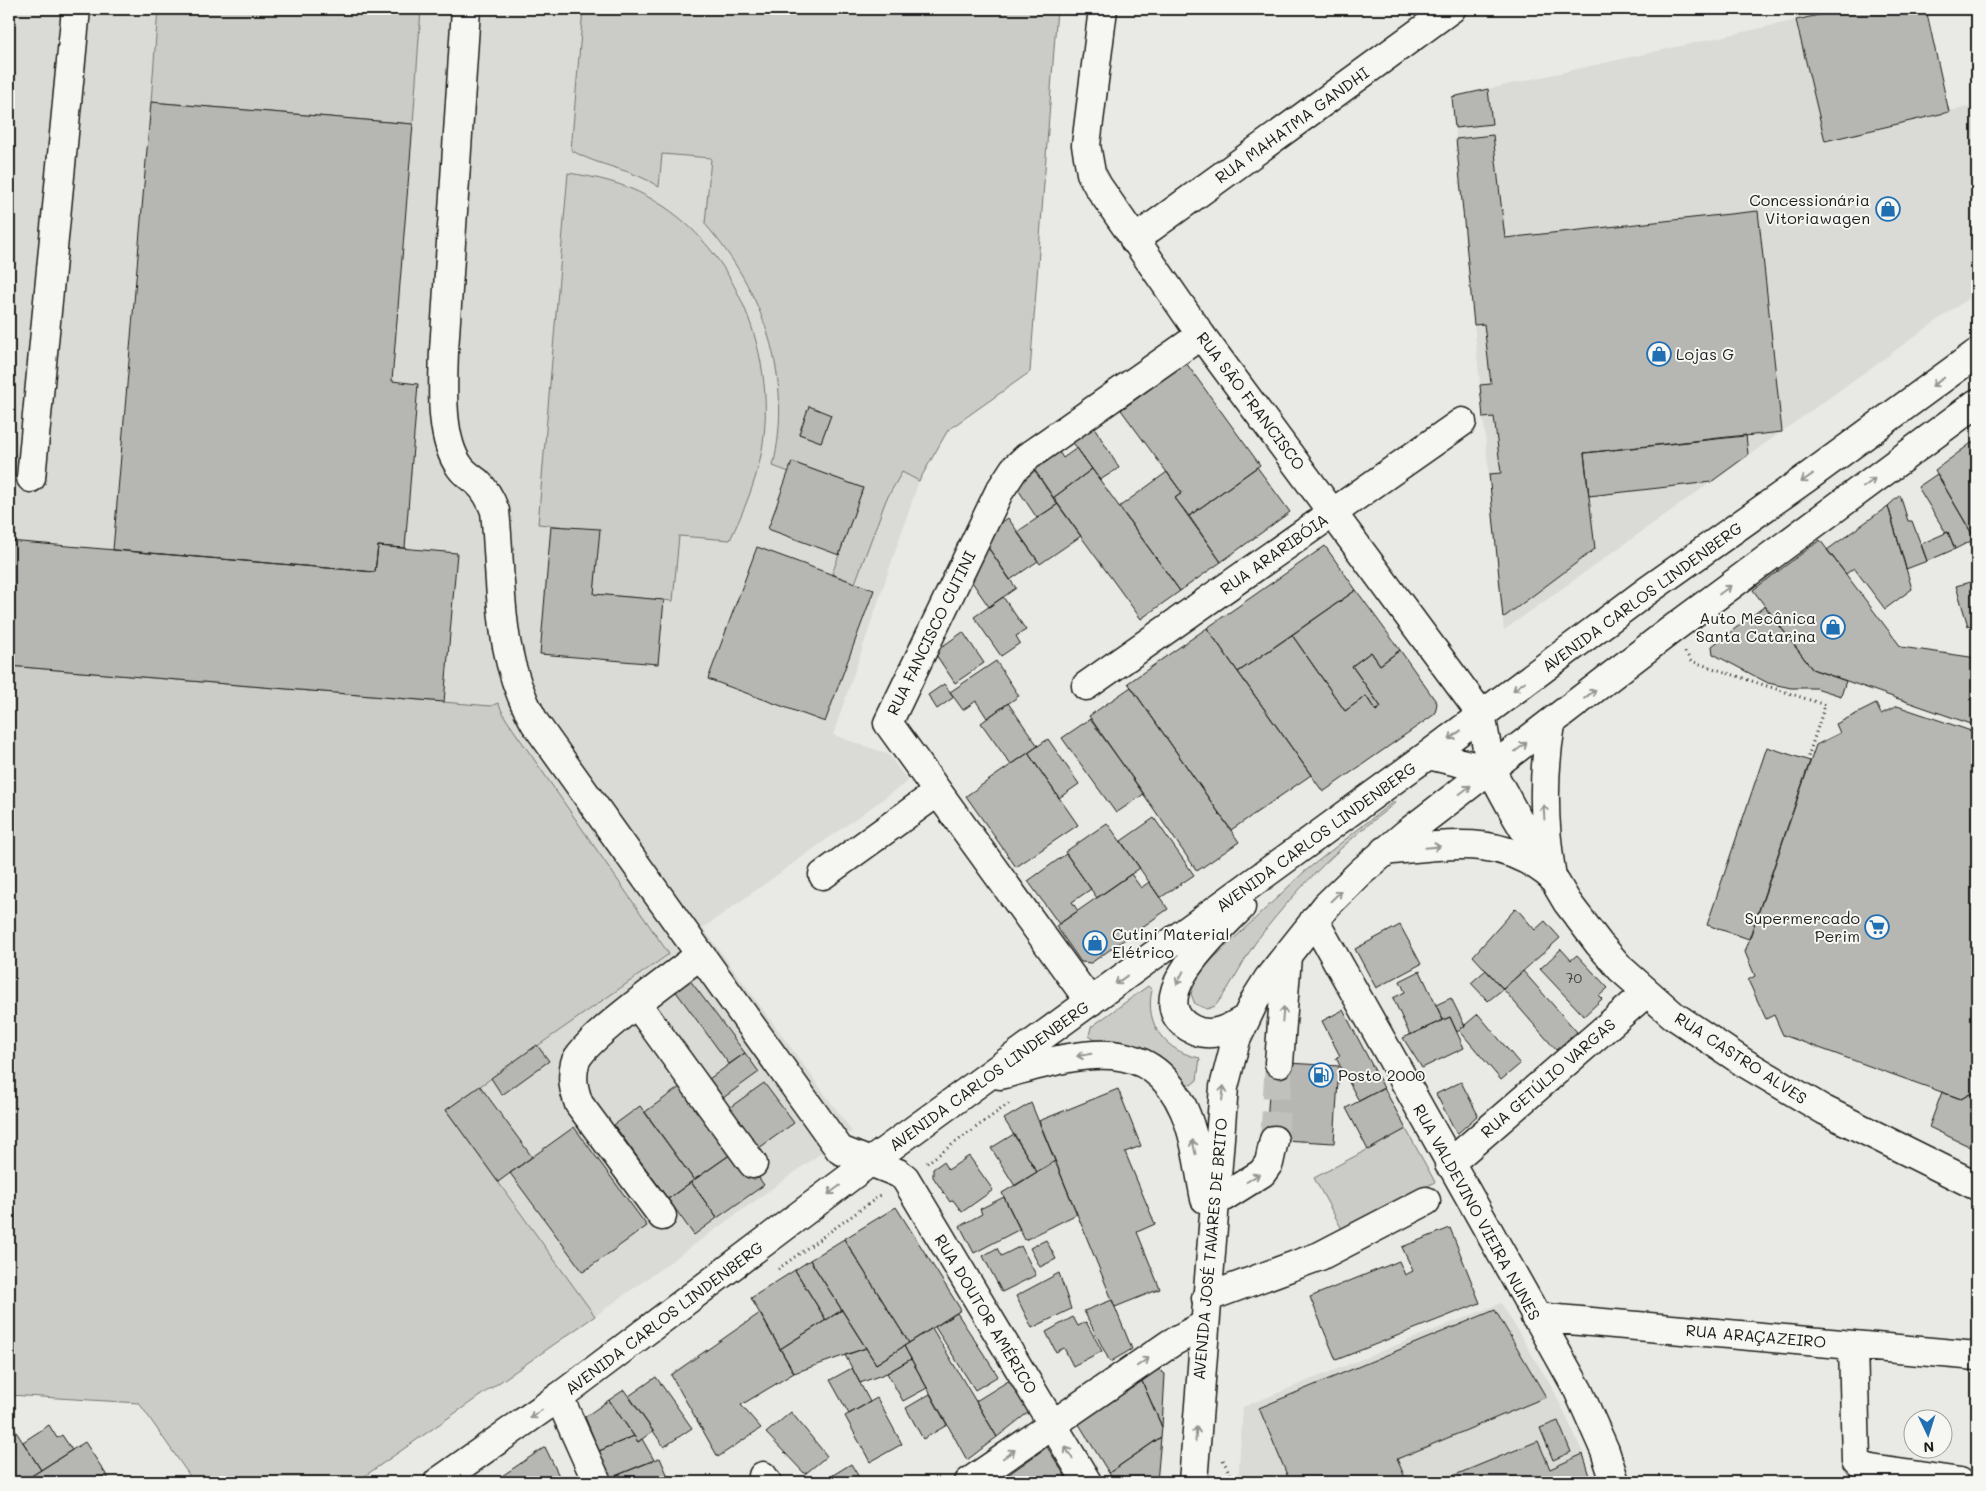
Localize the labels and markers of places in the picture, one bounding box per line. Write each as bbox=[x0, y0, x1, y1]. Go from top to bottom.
place label: Concessionária Vitoriawagen bbox=[1749, 189, 1870, 228]
shop icon: Concessionária Vitoriawagen bbox=[1875, 196, 1901, 222]
shop icon: Lojas G bbox=[1646, 341, 1672, 367]
place label: Lojas G bbox=[1676, 343, 1734, 364]
place label: Auto Mecânica Santa Catarina bbox=[1696, 607, 1816, 646]
shop icon: Auto Mecânica Santa Catarina bbox=[1820, 614, 1846, 640]
place label: Supermercado Perim bbox=[1745, 907, 1860, 946]
supermarket icon: Supermercado Perim bbox=[1864, 914, 1890, 940]
place label: Cutini Material Elétrico bbox=[1112, 923, 1230, 962]
shop icon: Cutini Material Elétrico bbox=[1082, 930, 1108, 956]
fuel station icon: Posto 2000 bbox=[1308, 1062, 1334, 1088]
place label: Posto 2000 bbox=[1338, 1064, 1425, 1085]

